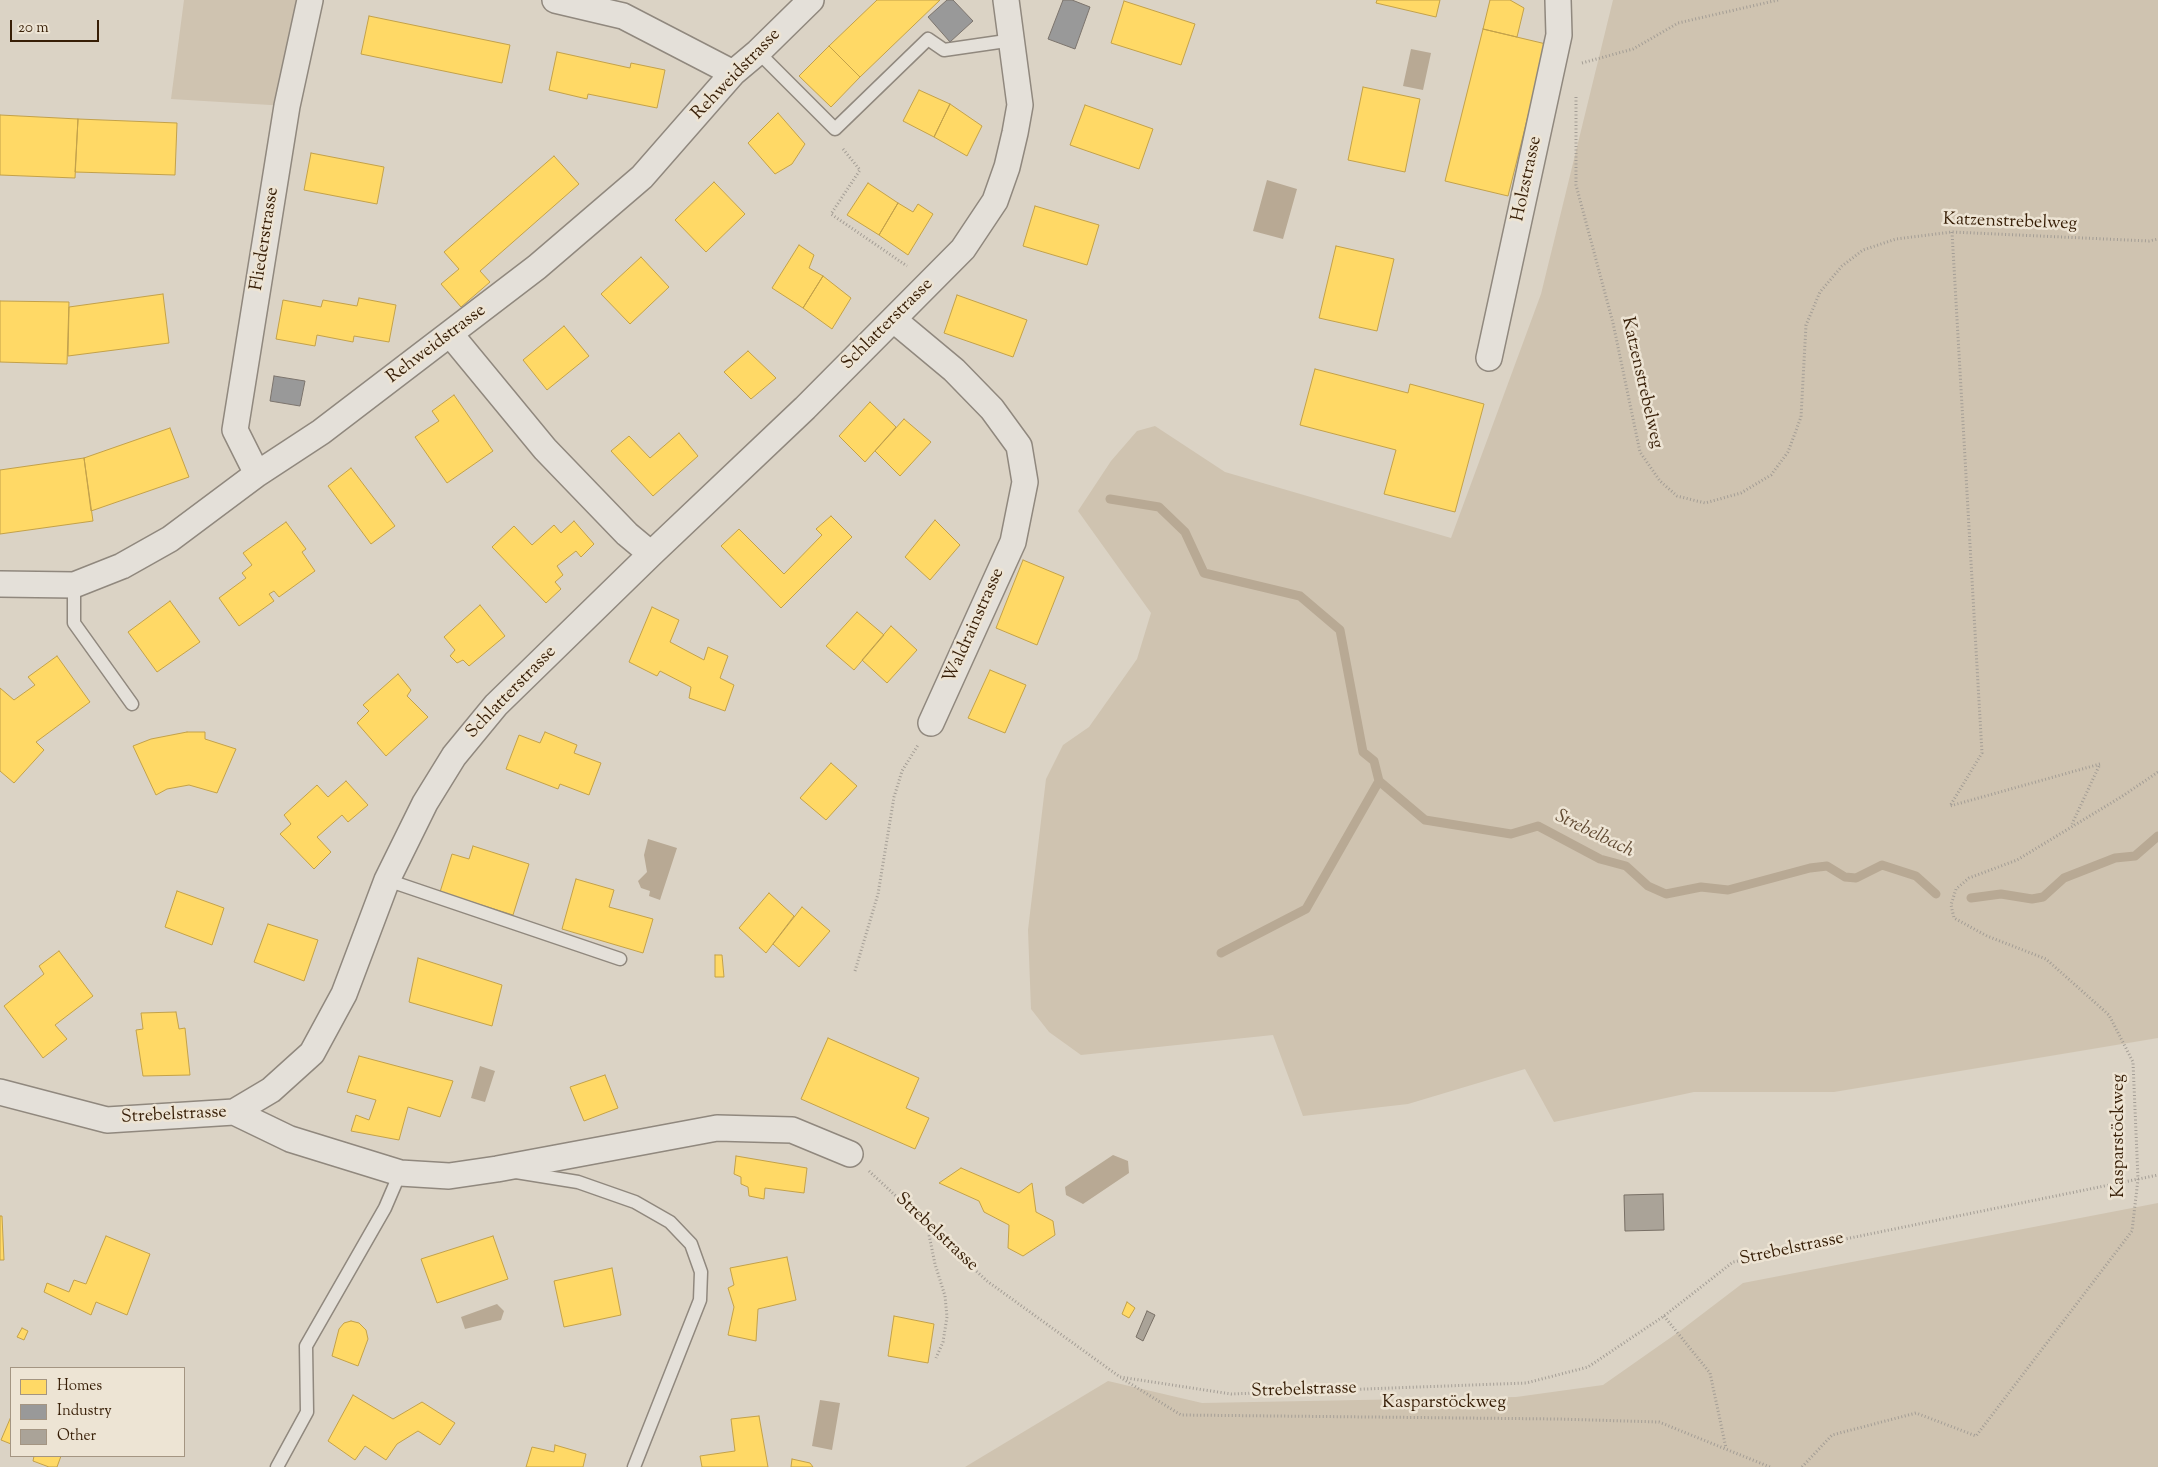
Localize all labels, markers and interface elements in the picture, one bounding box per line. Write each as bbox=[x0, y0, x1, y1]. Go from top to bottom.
scale bar bbox=[12, 10, 101, 42]
text: 20 m bbox=[18, 18, 49, 39]
street label: Rehweidstrasse bbox=[688, 25, 786, 125]
street label: Holzstrasse bbox=[1508, 134, 1548, 224]
street label: Fliederstrasse bbox=[247, 186, 285, 292]
street label: Katzenstrebelweg bbox=[1942, 210, 2078, 236]
street label: Schlatterstrasse bbox=[838, 275, 938, 375]
street label: Rehweidstrasse bbox=[383, 301, 491, 389]
street label: Katzenstrebelweg bbox=[1615, 315, 1667, 451]
street label: Waldrainstrasse bbox=[940, 565, 1010, 687]
street label: Schlatterstrasse bbox=[462, 642, 562, 744]
water label: Strebelbach bbox=[1551, 806, 1637, 864]
street label: Kasparstöckweg bbox=[2109, 1074, 2131, 1198]
street label: Strebelstrasse bbox=[121, 1102, 227, 1130]
street label: Strebelstrasse bbox=[890, 1189, 982, 1277]
street label: Strebelstrasse bbox=[1738, 1228, 1846, 1272]
legend bbox=[10, 1367, 185, 1457]
text: Homes bbox=[57, 1376, 102, 1397]
street label: Strebelstrasse bbox=[1251, 1378, 1357, 1404]
street label: Kasparstöckweg bbox=[1382, 1393, 1506, 1415]
text: Industry bbox=[57, 1401, 112, 1422]
text: Other bbox=[57, 1426, 96, 1447]

